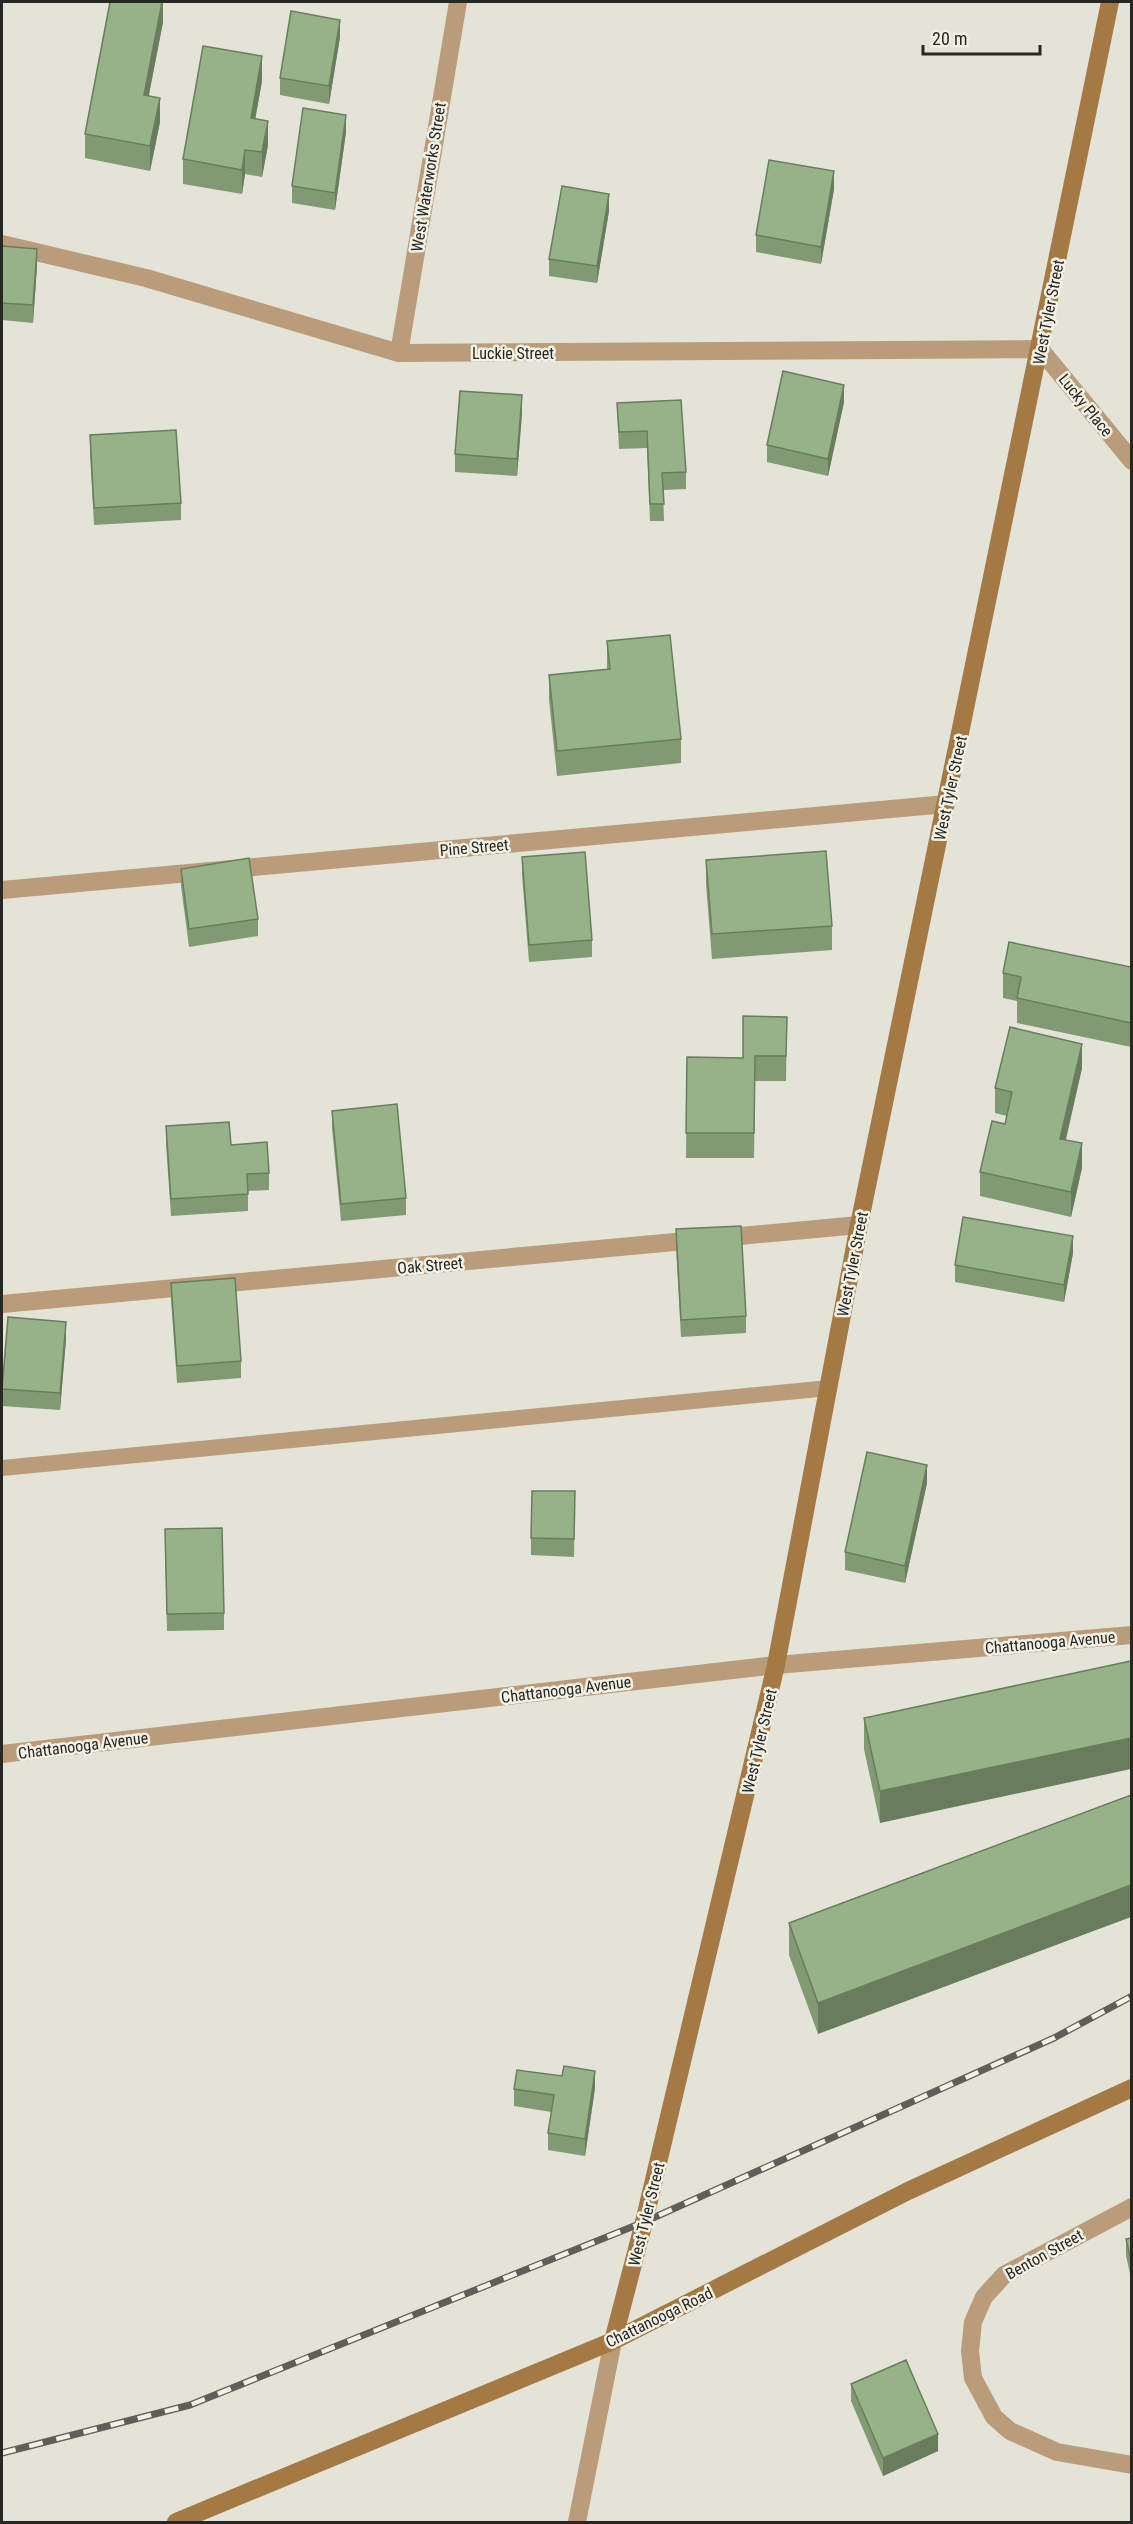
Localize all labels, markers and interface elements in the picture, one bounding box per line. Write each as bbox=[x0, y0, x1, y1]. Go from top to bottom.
scale bar bbox=[923, 18, 1040, 56]
text: 20 m bbox=[932, 28, 967, 49]
street label: West Waterworks Street bbox=[407, 101, 450, 253]
street label: West Tyler Street bbox=[1029, 258, 1068, 366]
street label: Luckie Street bbox=[472, 344, 554, 363]
street label: Lucky Place bbox=[1055, 370, 1117, 440]
street label: West Tyler Street bbox=[930, 734, 971, 842]
street label: Pine Street bbox=[439, 835, 509, 860]
street label: West Tyler Street bbox=[833, 1210, 872, 1318]
street label: Oak Street bbox=[397, 1253, 464, 1278]
street label: Chattanooga Avenue bbox=[984, 1627, 1116, 1658]
street label: Chattanooga Avenue bbox=[500, 1672, 632, 1707]
street label: West Tyler Street bbox=[738, 1687, 781, 1795]
street label: Chattanooga Avenue bbox=[17, 1728, 149, 1763]
street label: West Tyler Street bbox=[624, 2160, 669, 2268]
street label: Benton Street bbox=[1002, 2225, 1086, 2283]
street label: Chattanooga Road bbox=[603, 2283, 716, 2352]

